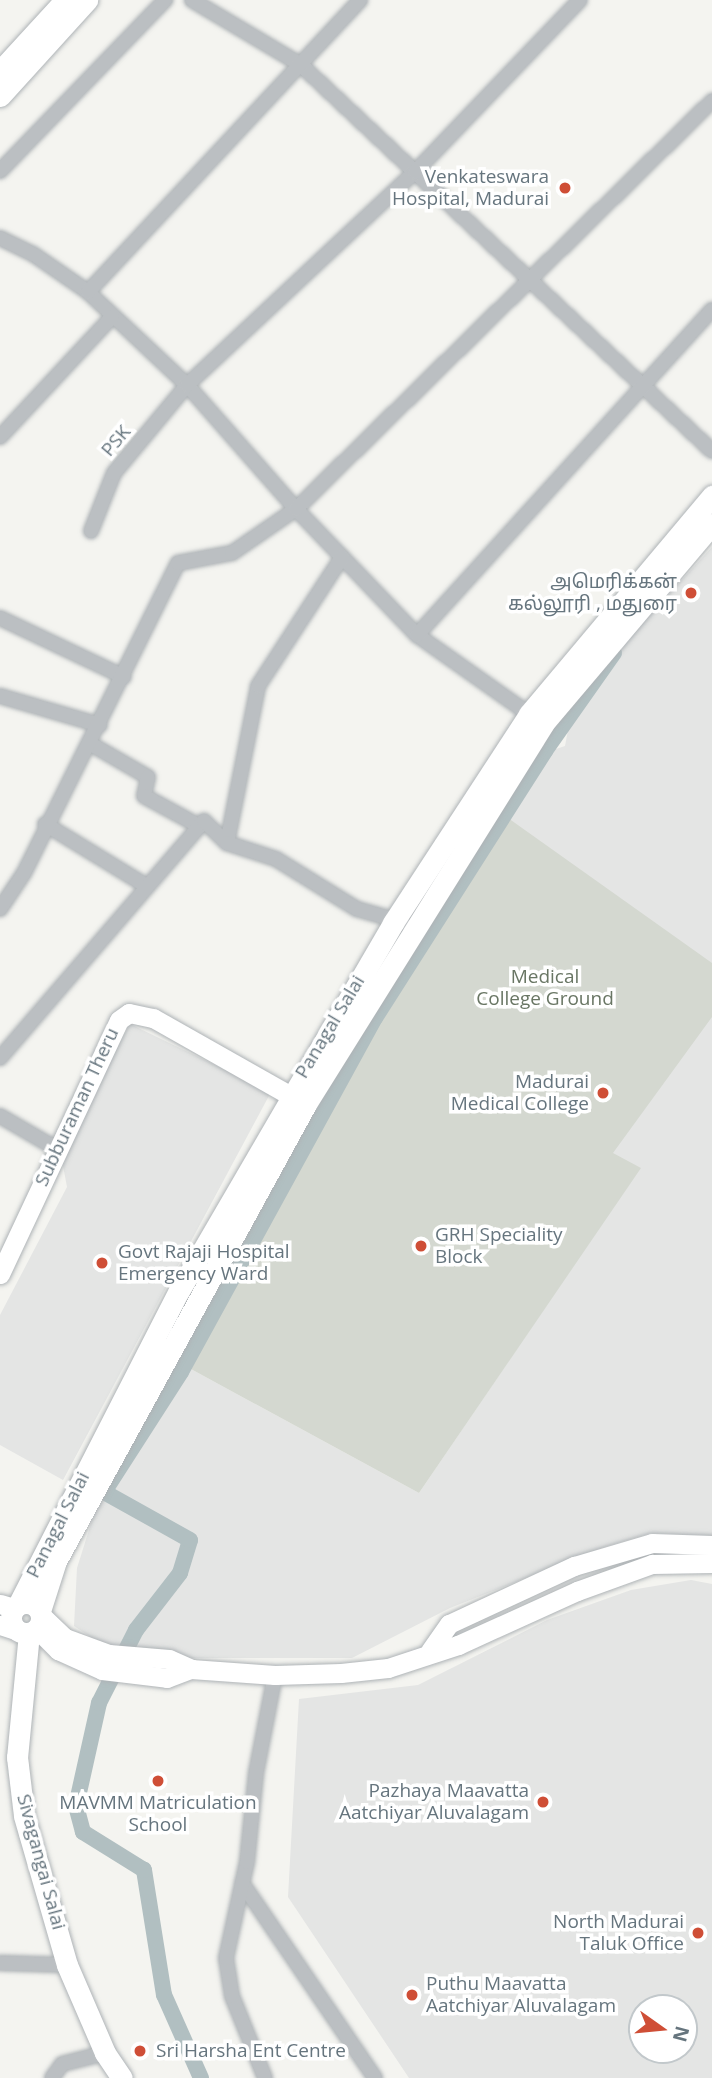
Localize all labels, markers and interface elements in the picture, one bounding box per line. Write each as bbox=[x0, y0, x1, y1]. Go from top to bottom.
place label: Venkateswara Hospital, Madurai bbox=[392, 166, 549, 210]
marker: Venkateswara Hospital, Madurai bbox=[555, 178, 575, 198]
street label: PSK bbox=[97, 421, 135, 461]
place label: அமெரிக்கன் கல்லூரி , மதுரை bbox=[508, 571, 677, 615]
marker: அமெரிக்கன் கல்லூரி , மதுரை bbox=[683, 585, 699, 601]
park label: Medical College Ground bbox=[476, 966, 614, 1010]
street label: Panagal Salai bbox=[290, 971, 370, 1083]
street label: Subburaman Theru bbox=[30, 1024, 124, 1190]
place label: Madurai Medical College bbox=[451, 1071, 589, 1115]
marker: Madurai Medical College bbox=[595, 1085, 611, 1101]
place label: GRH Speciality Block bbox=[435, 1224, 563, 1268]
marker: GRH Speciality Block bbox=[413, 1238, 429, 1254]
place label: Govt Rajaji Hospital Emergency Ward bbox=[118, 1241, 290, 1285]
marker: Govt Rajaji Hospital Emergency Ward bbox=[92, 1253, 112, 1273]
street label: Panagal Salai bbox=[22, 1468, 94, 1582]
marker: MAVMM Matriculation School bbox=[150, 1773, 166, 1789]
place label: Pazhaya Maavatta Aatchiyar Aluvalagam bbox=[339, 1780, 529, 1824]
street label: Sivagangai Salai bbox=[12, 1792, 70, 1932]
place label: MAVMM Matriculation School bbox=[59, 1792, 257, 1836]
marker: Pazhaya Maavatta Aatchiyar Aluvalagam bbox=[535, 1794, 551, 1810]
place label: North Madurai Taluk Office bbox=[553, 1911, 684, 1955]
marker: North Madurai Taluk Office bbox=[690, 1925, 706, 1941]
place label: Puthu Maavatta Aatchiyar Aluvalagam bbox=[426, 1973, 616, 2017]
marker: Puthu Maavatta Aatchiyar Aluvalagam bbox=[404, 1987, 420, 2003]
north arrow bbox=[628, 1994, 698, 2064]
text: N bbox=[667, 2023, 696, 2045]
place label: Sri Harsha Ent Centre bbox=[156, 2040, 346, 2062]
marker: Sri Harsha Ent Centre bbox=[130, 2041, 150, 2061]

